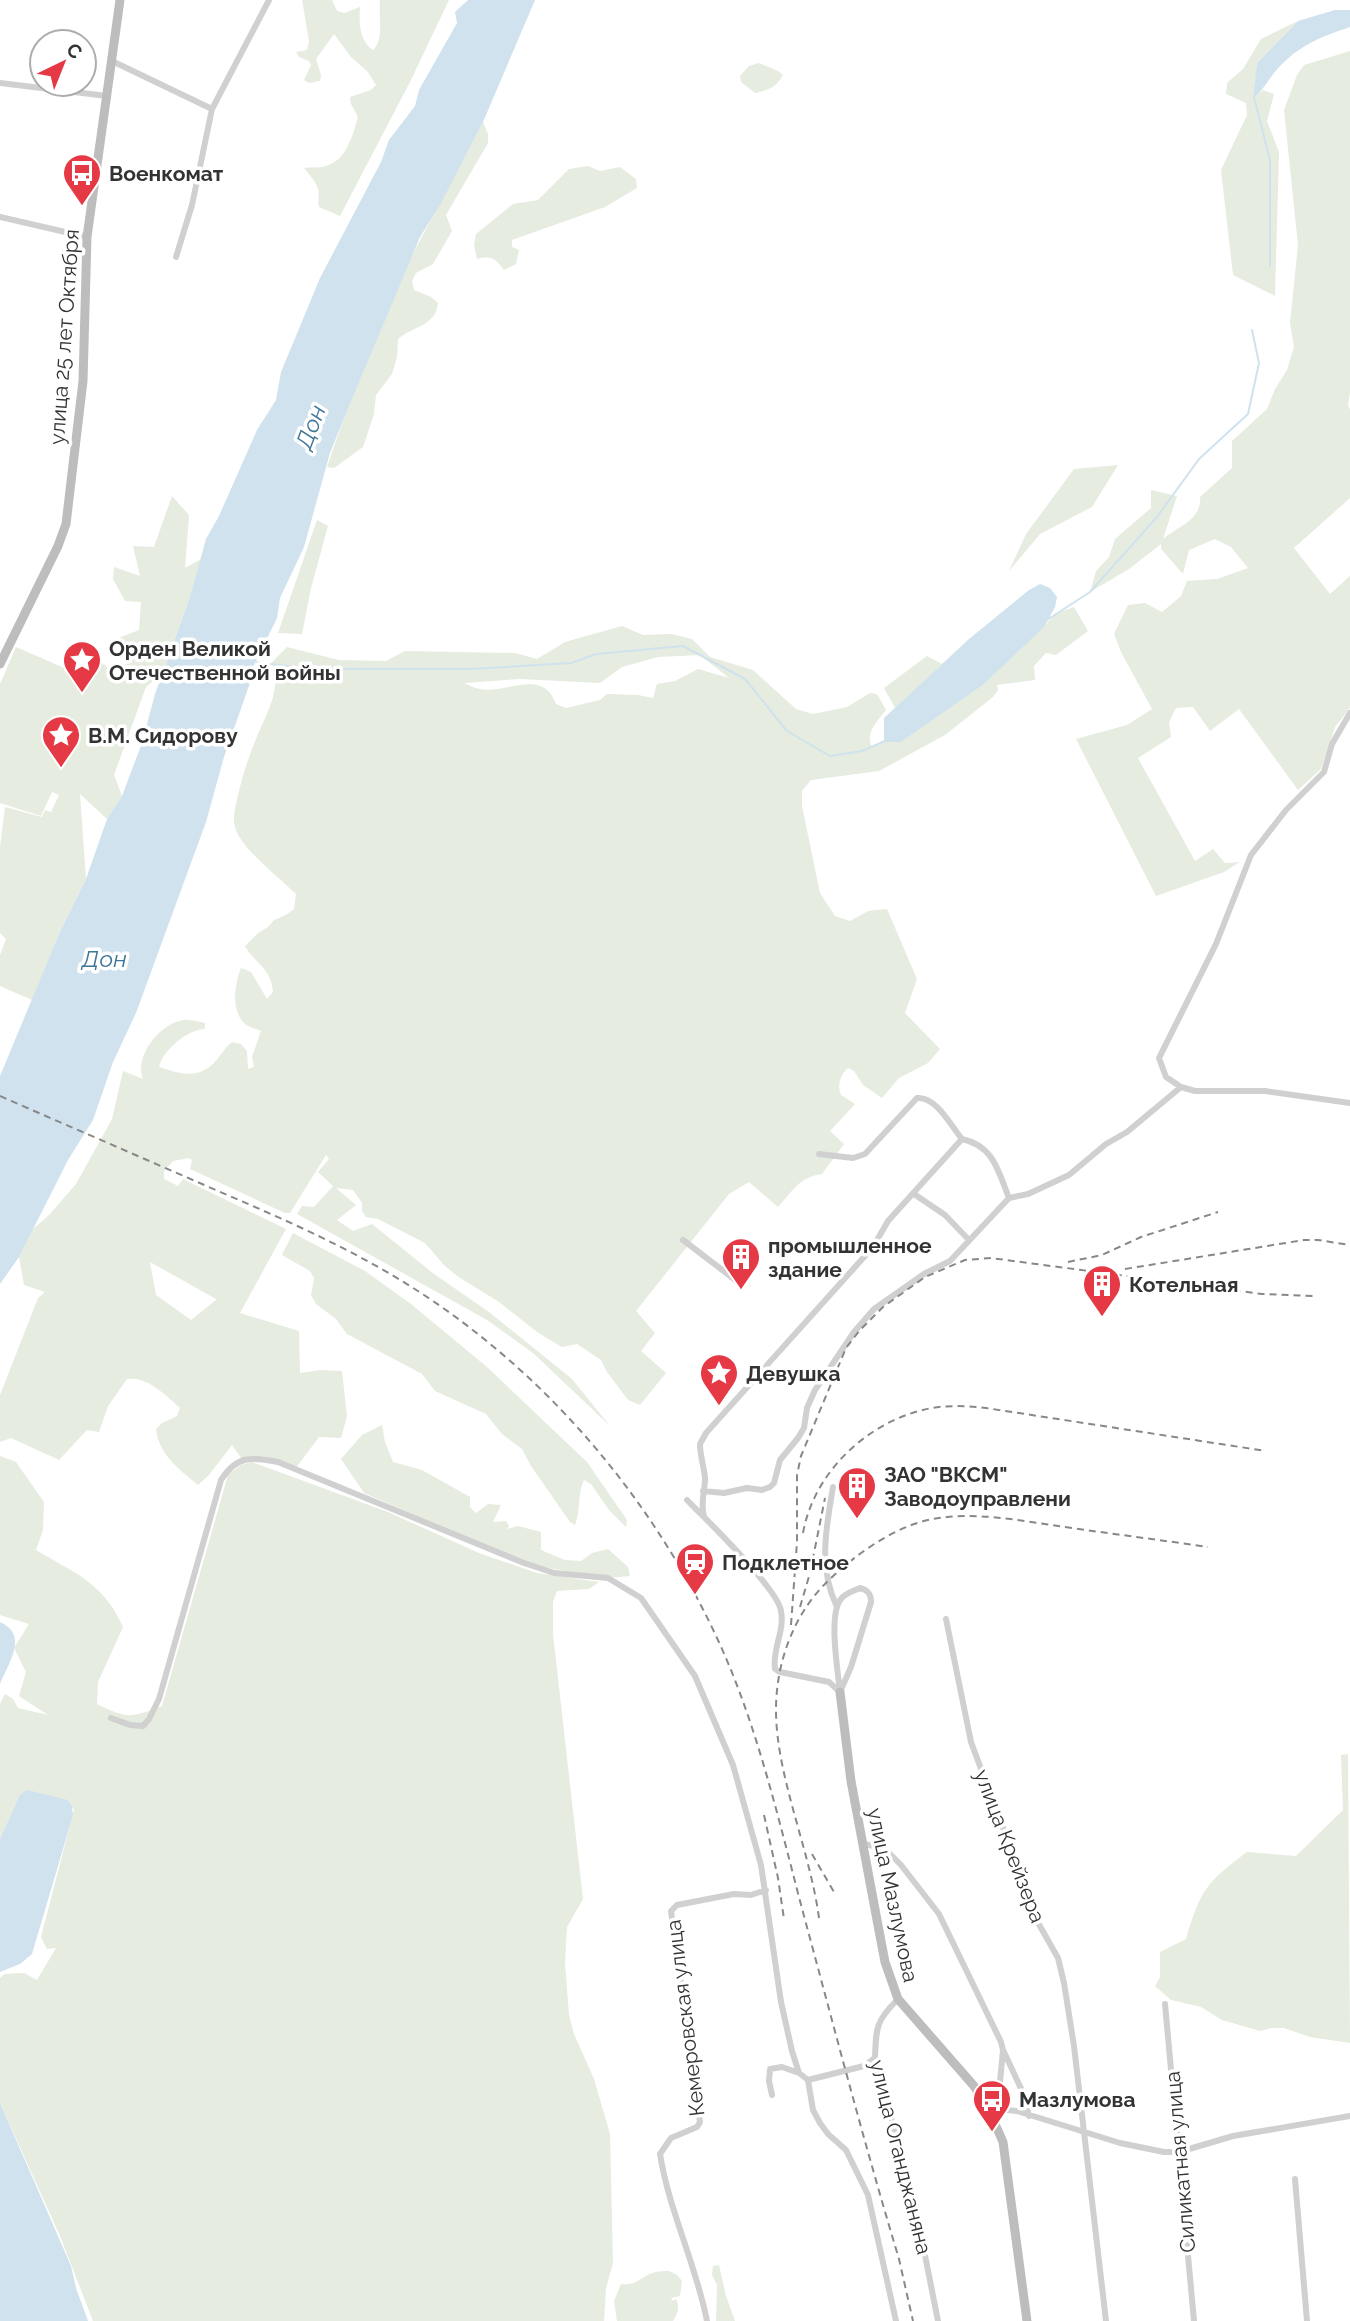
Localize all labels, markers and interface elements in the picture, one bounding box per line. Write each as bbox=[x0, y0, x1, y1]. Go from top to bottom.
north arrow bbox=[28, 28, 98, 98]
text: С bbox=[62, 38, 87, 63]
bus stop icon: Военкомат bbox=[61, 152, 103, 207]
place label: Военкомат bbox=[109, 161, 224, 186]
street label: улица 25 лет Октября bbox=[44, 228, 84, 446]
water label: Дон bbox=[289, 401, 331, 454]
place label: Орден Великой Отечественной войны bbox=[109, 636, 341, 685]
place icon: Орден Великой Отечественной войны bbox=[61, 639, 103, 694]
place icon: В.М. Сидорову bbox=[40, 714, 82, 769]
place label: В.М. Сидорову bbox=[88, 723, 238, 748]
water label: Дон bbox=[81, 945, 126, 972]
place label: промышленное здание bbox=[768, 1233, 932, 1282]
building icon: промышленное здание bbox=[720, 1236, 762, 1291]
building icon: Котельная bbox=[1081, 1263, 1123, 1318]
place label: Котельная bbox=[1129, 1272, 1239, 1297]
place icon: Девушка bbox=[698, 1352, 740, 1407]
place label: Девушка bbox=[746, 1361, 841, 1386]
place label: ЗАО "ВКСМ" Заводоуправлени bbox=[884, 1462, 1071, 1511]
building icon: ЗАО "ВКСМ" Заводоуправлени bbox=[836, 1465, 878, 1520]
station icon: Подклетное bbox=[674, 1541, 716, 1596]
place label: Подклетное bbox=[722, 1550, 849, 1575]
street label: улица Крейзера bbox=[969, 1766, 1051, 1926]
street label: улица Мазлумова bbox=[862, 1806, 924, 1984]
street label: Кемеровская улица bbox=[661, 1918, 709, 2118]
street label: улица Оганджаняна bbox=[865, 2057, 937, 2257]
street label: Силикатная улица bbox=[1160, 2070, 1200, 2254]
bus stop icon: Мазлумова bbox=[971, 2078, 1013, 2133]
place label: Мазлумова bbox=[1019, 2087, 1136, 2112]

